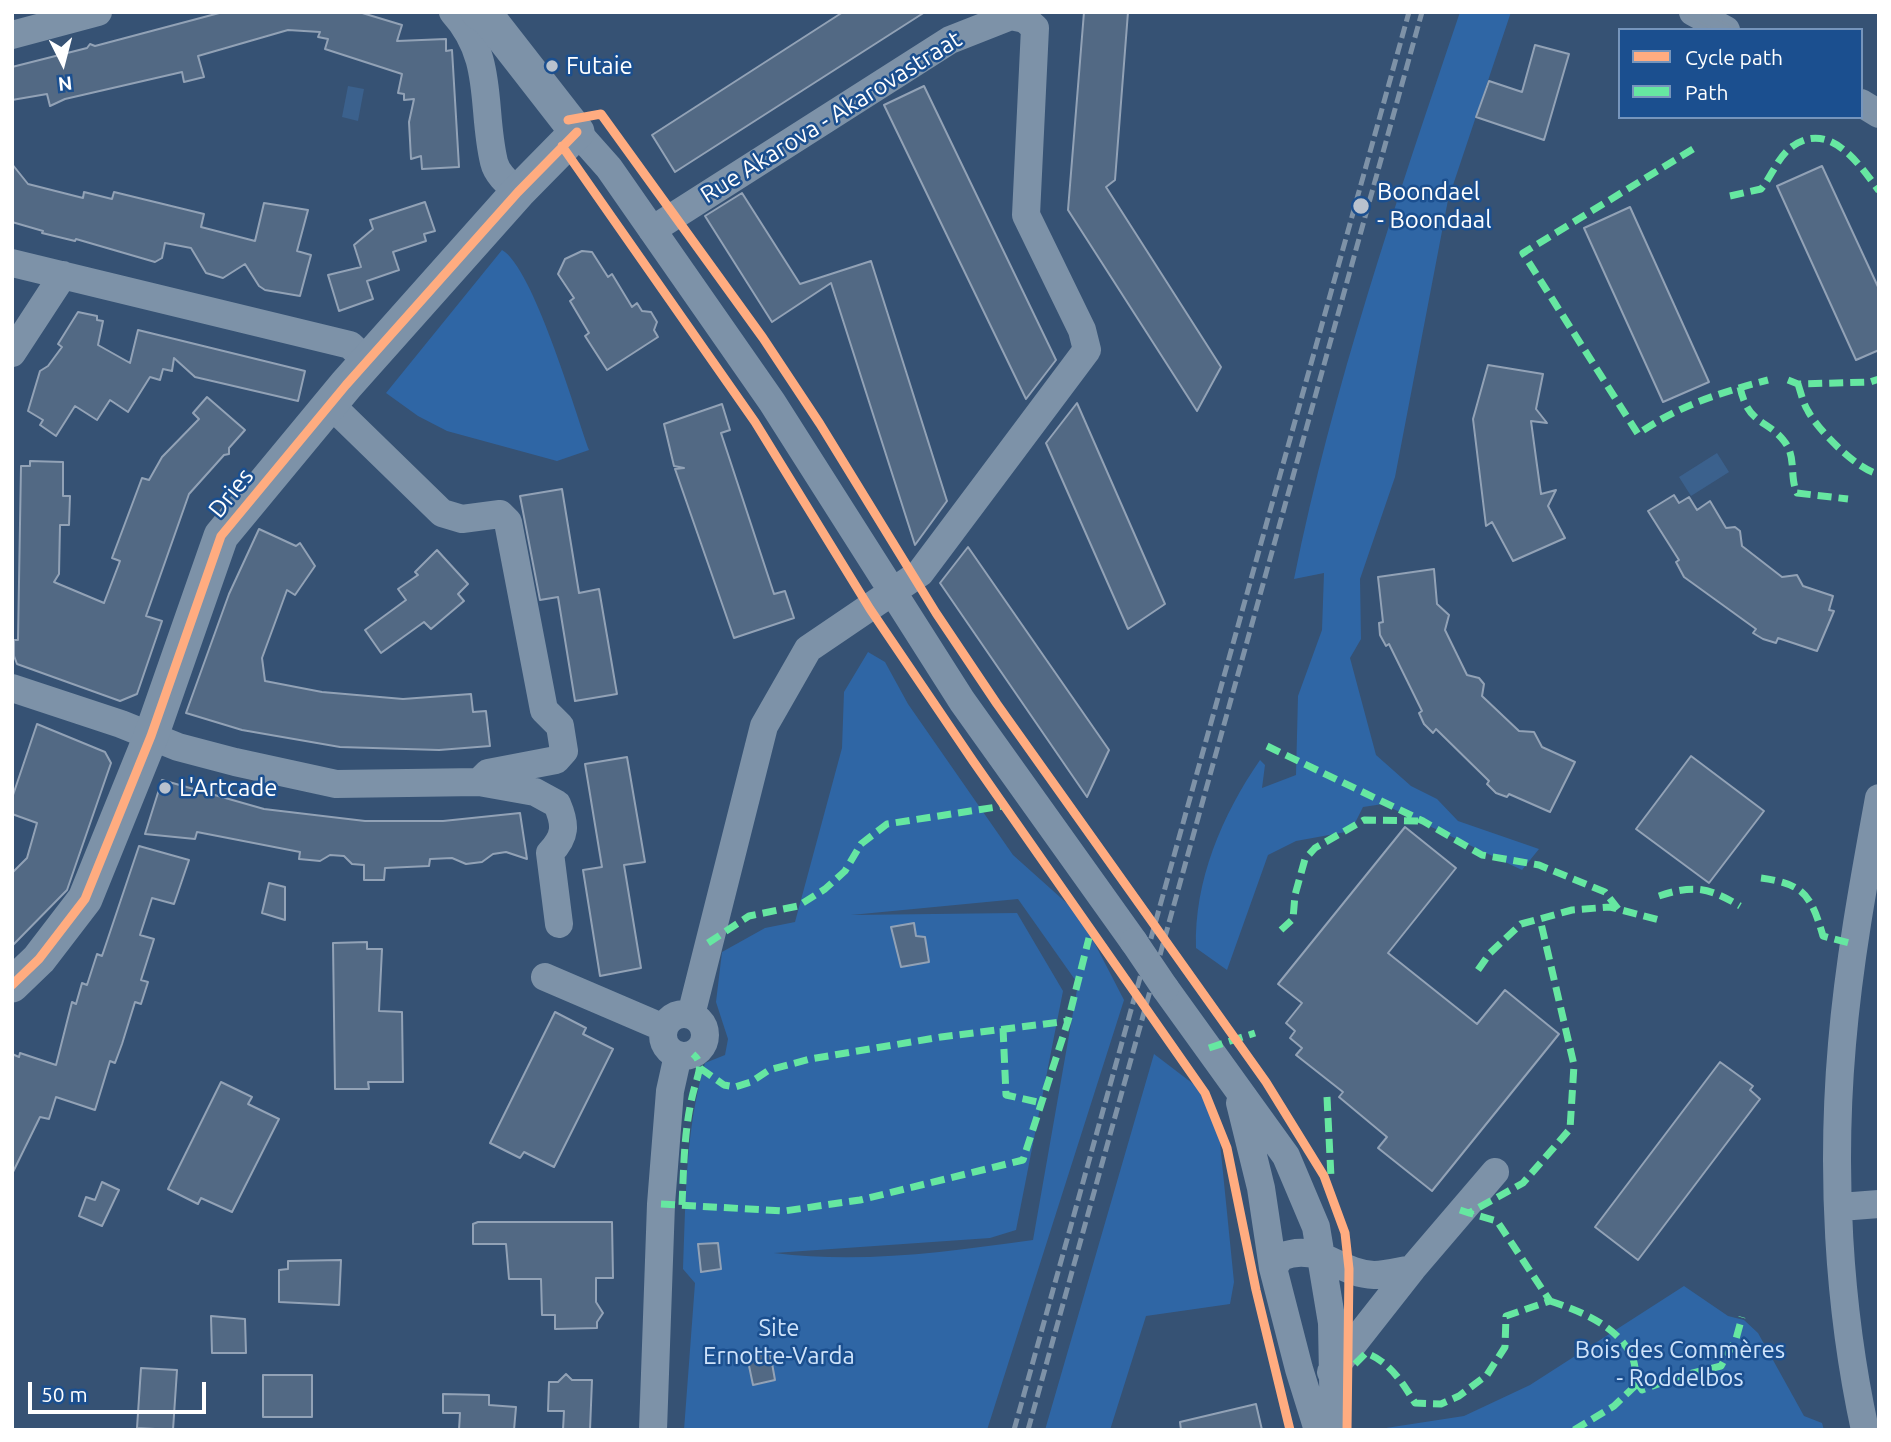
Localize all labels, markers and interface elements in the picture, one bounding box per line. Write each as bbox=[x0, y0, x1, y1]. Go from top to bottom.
street label: Rue Akarova - Akarovastraat bbox=[695, 25, 967, 209]
north arrow bbox=[28, 28, 98, 98]
legend bbox=[1618, 28, 1863, 119]
text: Cycle path bbox=[1685, 45, 1783, 69]
place label: Futaie bbox=[566, 52, 633, 80]
marker: Futaie bbox=[544, 58, 560, 74]
text: N bbox=[57, 72, 73, 96]
text: Path bbox=[1685, 80, 1728, 104]
place label: Boondael - Boondaal bbox=[1377, 178, 1491, 234]
marker: Boondael - Boondaal bbox=[1351, 196, 1371, 216]
street label: Dries bbox=[202, 462, 260, 524]
place label: L'Artcade bbox=[179, 774, 278, 802]
marker: L'Artcade bbox=[157, 780, 173, 796]
park label: Site Ernotte-Varda bbox=[703, 1314, 855, 1370]
park label: Bois des Commères - Roddelbos bbox=[1575, 1336, 1785, 1392]
scale bar bbox=[32, 1368, 210, 1412]
text: 50 m bbox=[41, 1382, 88, 1406]

